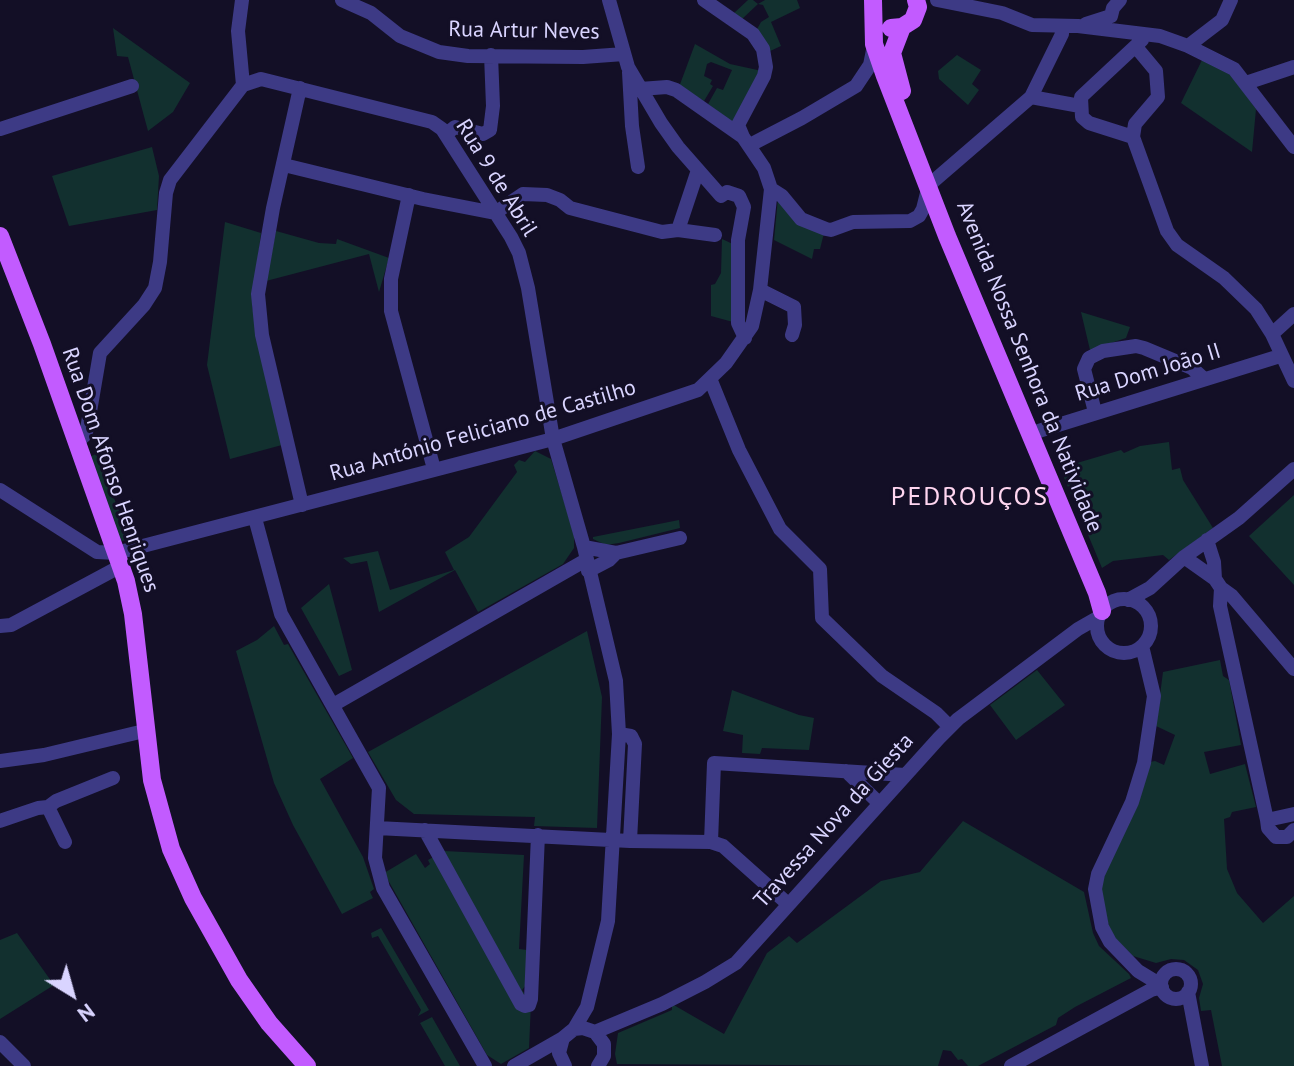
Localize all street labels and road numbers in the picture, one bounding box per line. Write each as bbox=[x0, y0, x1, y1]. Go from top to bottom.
street label: Rua Artur Neves bbox=[448, 16, 600, 46]
street label: Rua 9 de Abril bbox=[450, 115, 542, 241]
street label: Avenida Nossa Senhora da Natividade bbox=[950, 197, 1108, 537]
street label: Rua Dom João II bbox=[1072, 338, 1224, 408]
street label: Rua Dom Afonso Henriques bbox=[56, 344, 164, 596]
street label: Rua António Feliciano de Castilho bbox=[327, 375, 639, 487]
street label: Travessa Nova da Giesta bbox=[749, 728, 919, 914]

